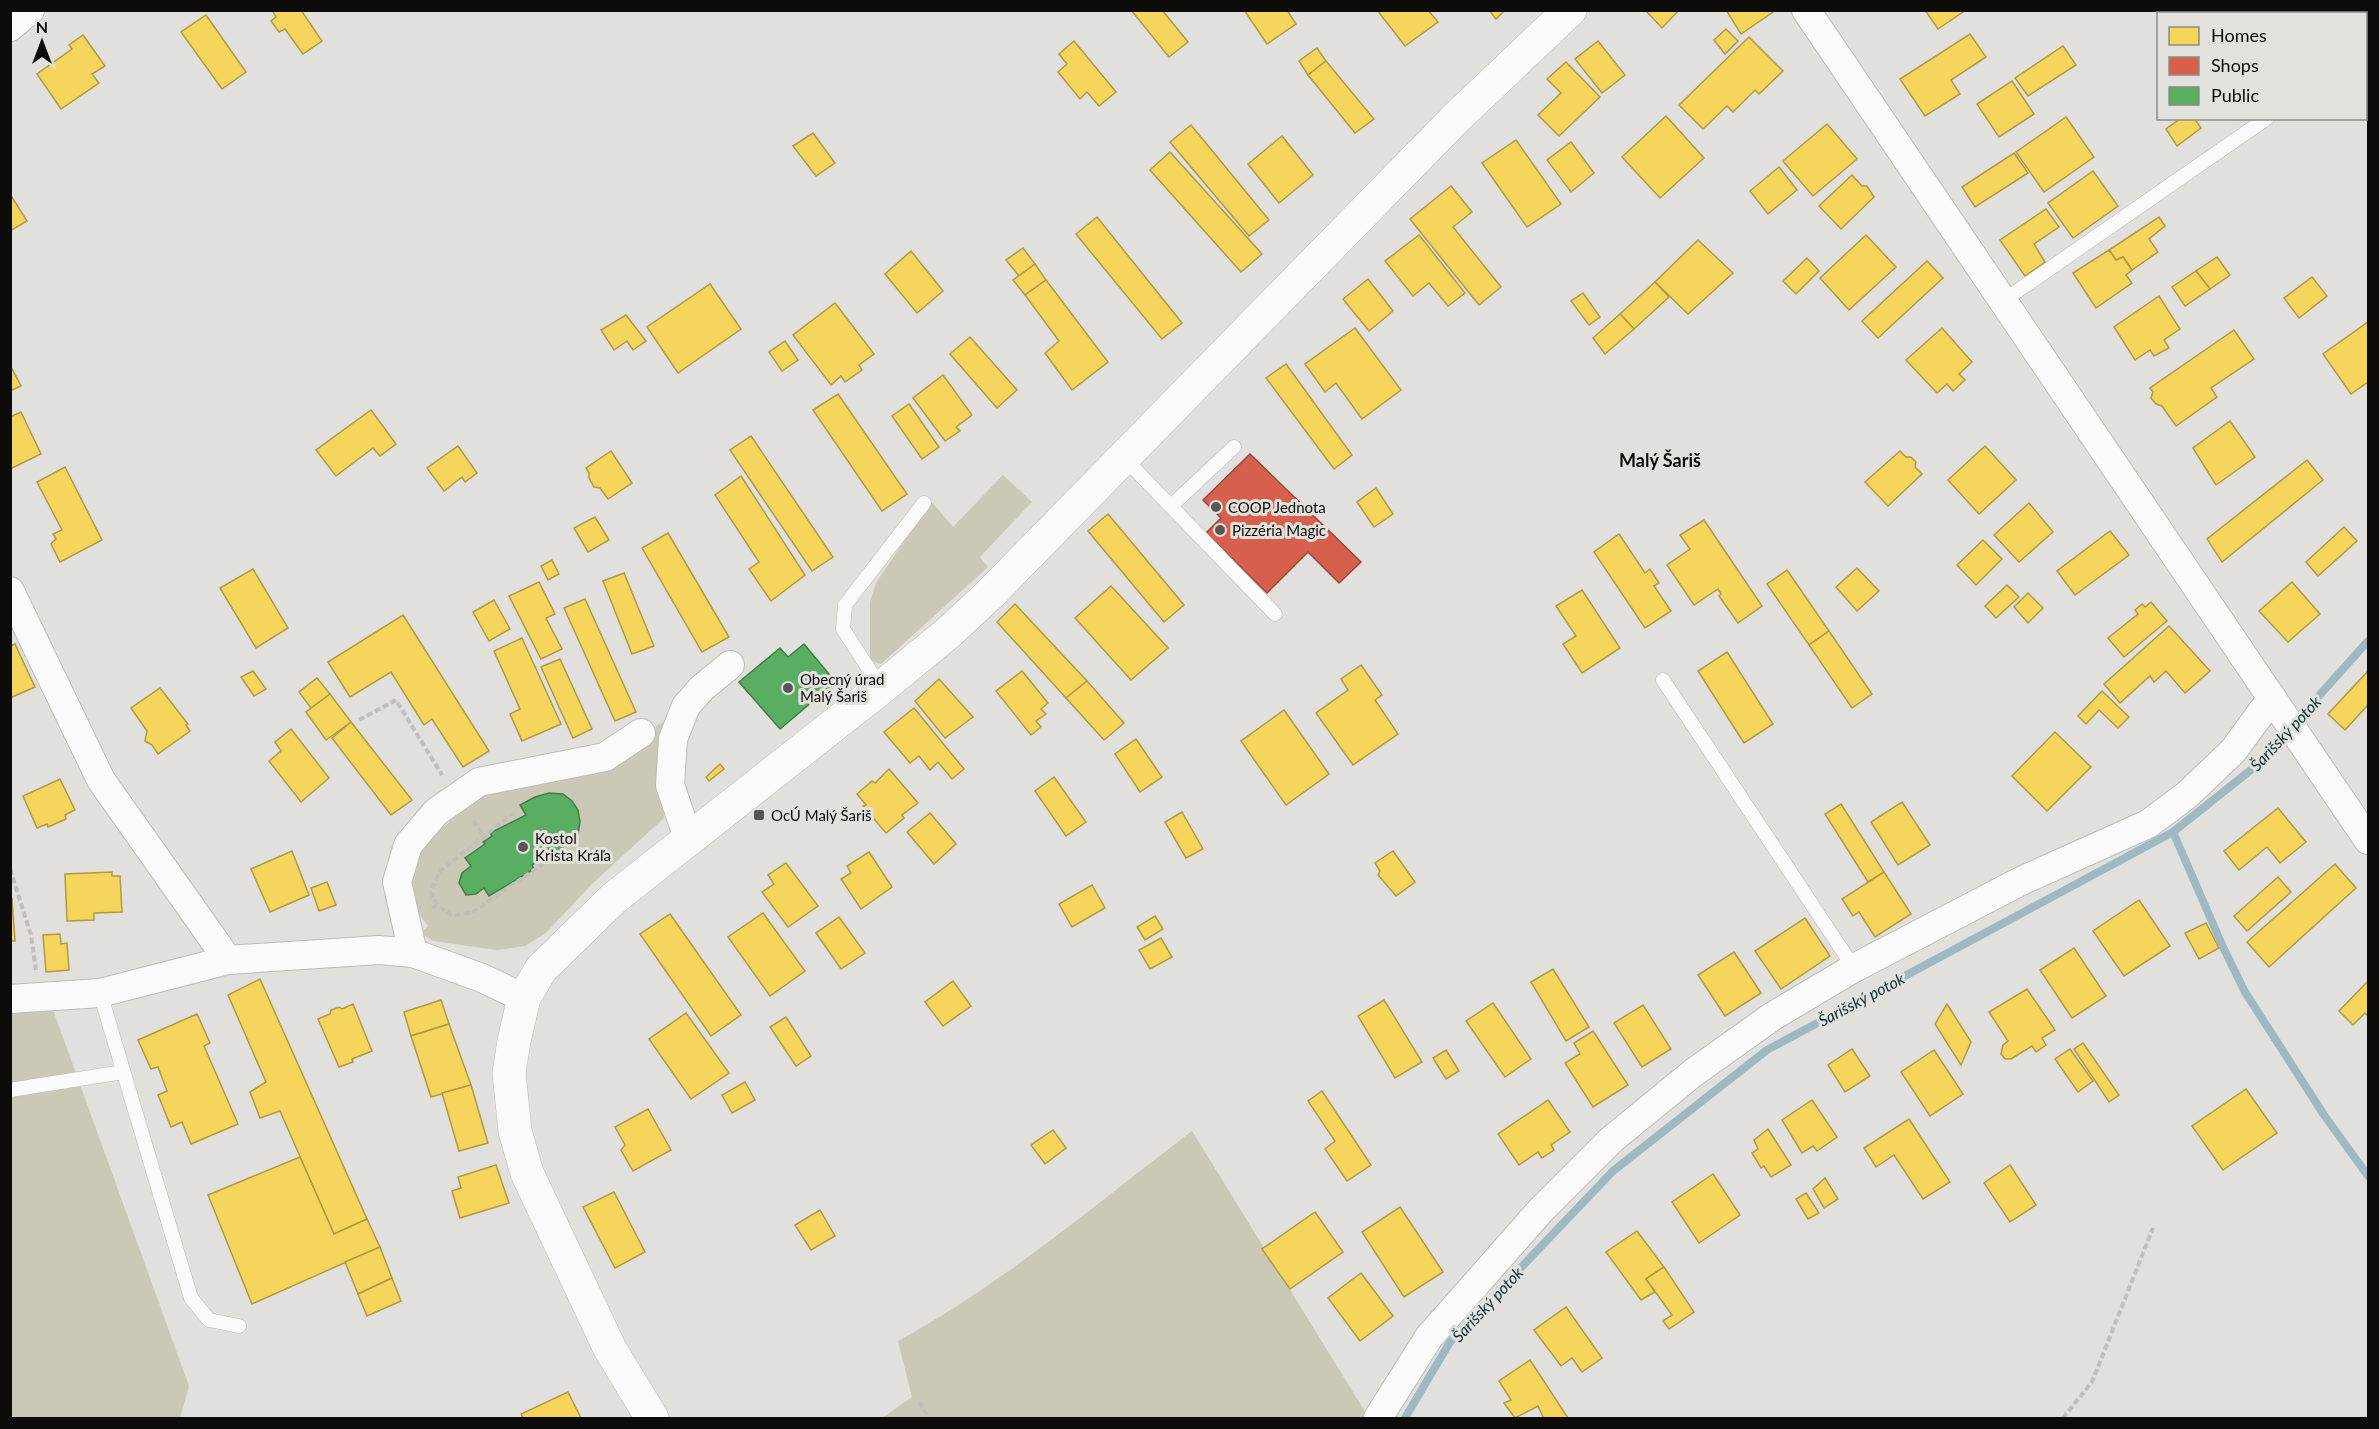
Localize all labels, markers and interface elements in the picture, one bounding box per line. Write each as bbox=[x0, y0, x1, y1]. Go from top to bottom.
north arrow bbox=[12, 12, 72, 72]
legend bbox=[2157, 12, 2367, 120]
text: N bbox=[36, 17, 48, 36]
text: Homes bbox=[2211, 24, 2267, 46]
text: Shops bbox=[2211, 54, 2259, 76]
text: Public bbox=[2211, 84, 2259, 106]
district label: Malý Šariš bbox=[1619, 449, 1701, 471]
place label: COOP Jednota bbox=[1228, 498, 1326, 516]
marker: COOP Jednota bbox=[1209, 500, 1223, 514]
place label: Pizzéria Magic bbox=[1232, 521, 1326, 539]
marker: Pizzéria Magic bbox=[1213, 523, 1227, 537]
place label: Obecný úrad Malý Šariš bbox=[800, 670, 884, 705]
marker: Obecný úrad Malý Šariš bbox=[781, 681, 795, 695]
water label: Šarišský potok bbox=[2246, 692, 2325, 774]
place label: OcÚ Malý Šariš bbox=[771, 806, 872, 824]
marker: OcÚ Malý Šariš bbox=[752, 808, 766, 822]
place label: Kostol Krista Kráľa bbox=[535, 829, 611, 864]
marker: Kostol Krista Kráľa bbox=[516, 840, 530, 854]
water label: Šarišský potok bbox=[1815, 968, 1908, 1030]
water label: Šarišský potok bbox=[1448, 1263, 1527, 1345]

